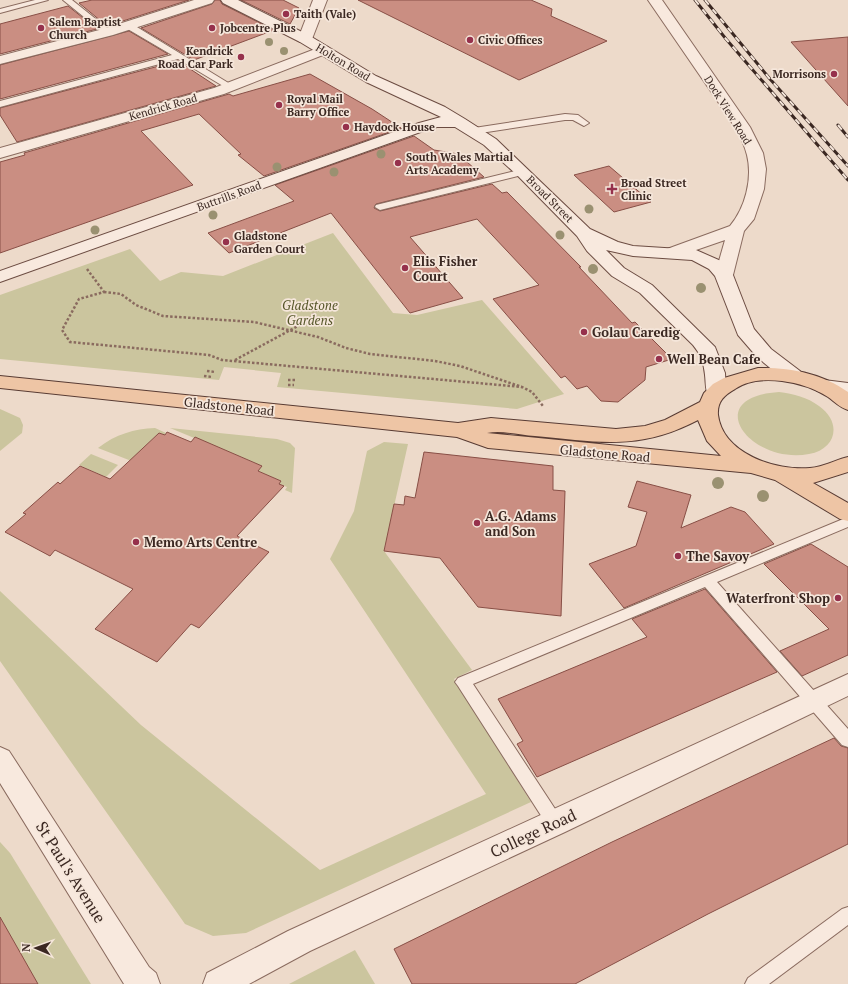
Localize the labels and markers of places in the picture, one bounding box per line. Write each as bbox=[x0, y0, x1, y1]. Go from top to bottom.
place label: Taith (Vale) bbox=[294, 7, 356, 21]
marker: Taith (Vale) bbox=[281, 9, 291, 19]
place label: Salem Baptist Church bbox=[49, 15, 122, 42]
place label: Jobcentre Plus bbox=[220, 21, 296, 35]
marker: Salem Baptist Church bbox=[36, 23, 46, 33]
marker: Jobcentre Plus bbox=[207, 23, 217, 33]
place label: Civic Offices bbox=[478, 33, 542, 47]
marker: Civic Offices bbox=[465, 35, 475, 45]
place label: Kendrick Road Car Park bbox=[158, 44, 234, 71]
marker: Kendrick Road Car Park bbox=[236, 52, 246, 62]
place label: Morrisons bbox=[773, 67, 826, 81]
marker: Morrisons bbox=[829, 69, 839, 79]
place label: Royal Mail Barry Office bbox=[287, 92, 349, 119]
marker: Royal Mail Barry Office bbox=[274, 100, 284, 110]
place label: Haydock House bbox=[354, 120, 435, 134]
marker: Haydock House bbox=[341, 122, 351, 132]
place label: South Wales Martial Arts Academy bbox=[406, 150, 513, 177]
marker: South Wales Martial Arts Academy bbox=[393, 158, 403, 168]
place label: Broad Street Clinic bbox=[621, 176, 687, 203]
marker: Broad Street Clinic bbox=[606, 183, 618, 195]
place label: Gladstone Garden Court bbox=[234, 229, 305, 256]
marker: Gladstone Garden Court bbox=[221, 237, 231, 247]
place label: Elis Fisher Court bbox=[413, 252, 478, 285]
marker: Elis Fisher Court bbox=[400, 263, 410, 273]
place label: Golau Caredig bbox=[592, 323, 680, 341]
marker: Golau Caredig bbox=[579, 327, 589, 337]
place label: Well Bean Cafe bbox=[667, 350, 760, 368]
marker: Well Bean Cafe bbox=[654, 354, 664, 364]
place label: A.G. Adams and Son bbox=[485, 507, 557, 540]
marker: A.G. Adams and Son bbox=[472, 518, 482, 528]
place label: Memo Arts Centre bbox=[144, 533, 257, 551]
marker: Memo Arts Centre bbox=[131, 537, 141, 547]
place label: The Savoy bbox=[686, 547, 750, 565]
marker: The Savoy bbox=[673, 551, 683, 561]
place label: Waterfront Shop bbox=[726, 589, 830, 607]
marker: Waterfront Shop bbox=[833, 593, 843, 603]

